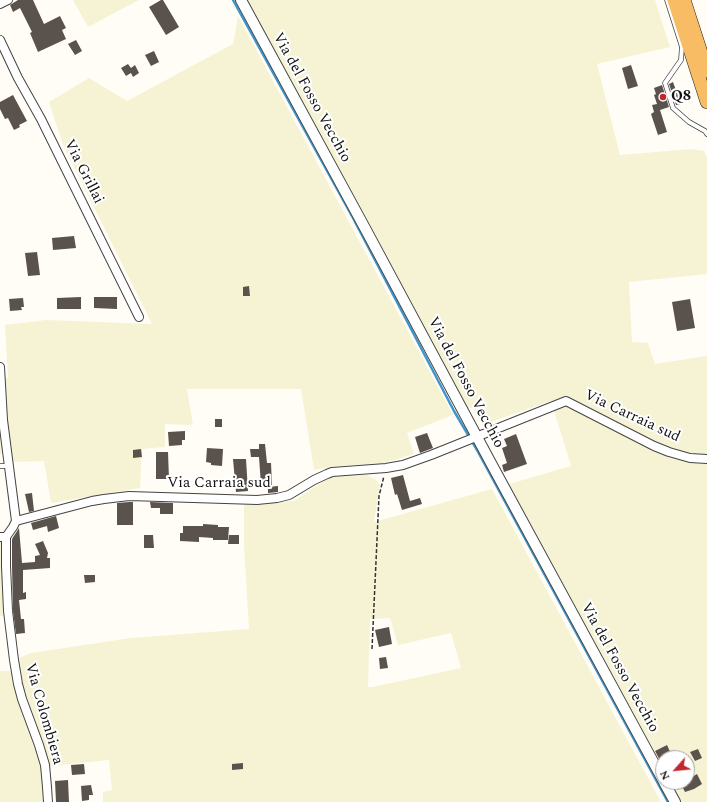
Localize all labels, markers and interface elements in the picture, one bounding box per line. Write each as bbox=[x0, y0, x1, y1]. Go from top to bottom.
street label: Via del Fosso Vecchio bbox=[268, 30, 354, 166]
place label: Q8 bbox=[671, 88, 691, 106]
marker: Q8 bbox=[658, 92, 668, 102]
street label: Via Grillai bbox=[59, 137, 107, 207]
street label: Via del Fosso Vecchio bbox=[423, 314, 507, 452]
street label: Via Carraia sud bbox=[581, 387, 683, 447]
street label: Via Carraia sud bbox=[167, 475, 271, 493]
street label: Via del Fosso Vecchio bbox=[576, 600, 662, 736]
street label: Via Colombiera bbox=[20, 661, 66, 767]
north arrow bbox=[655, 750, 695, 790]
text: N bbox=[655, 767, 674, 783]

